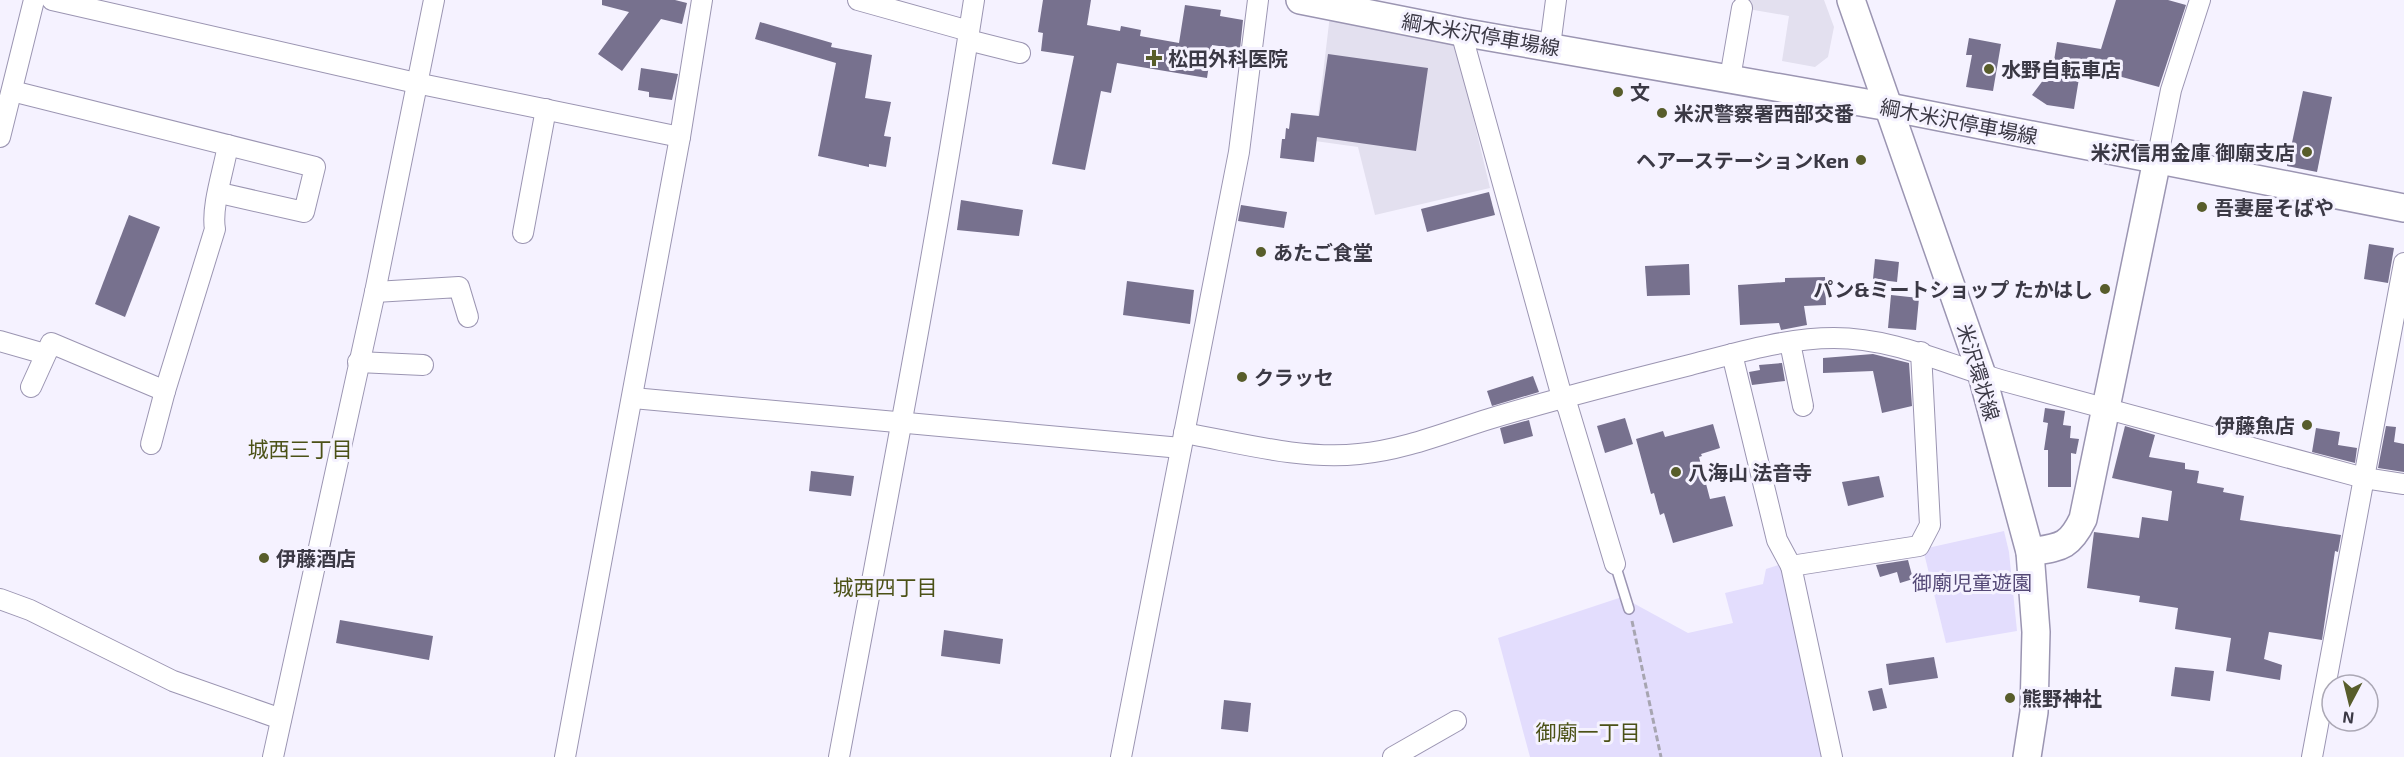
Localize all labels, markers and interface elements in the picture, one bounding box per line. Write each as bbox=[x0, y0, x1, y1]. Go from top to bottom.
street label: 綱木米沢停車場線 bbox=[1400, 8, 1562, 60]
place label: 松田外科医院 bbox=[1168, 46, 1288, 70]
marker: 松田外科医院 bbox=[1145, 49, 1163, 67]
place label: 水野自転車店 bbox=[2001, 57, 2121, 81]
marker: 水野自転車店 bbox=[1982, 62, 1996, 76]
place label: 文 bbox=[1630, 80, 1650, 104]
marker: 文 bbox=[1611, 85, 1625, 99]
street label: 綱木米沢停車場線 bbox=[1878, 94, 2040, 148]
place label: 米沢警察署西部交番 bbox=[1674, 101, 1854, 125]
marker: 米沢警察署西部交番 bbox=[1655, 106, 1669, 120]
place label: 米沢信用金庫 御廟支店 bbox=[2091, 140, 2295, 164]
marker: 米沢信用金庫 御廟支店 bbox=[2300, 145, 2314, 159]
place label: ヘアーステーションKen bbox=[1636, 148, 1849, 172]
marker: ヘアーステーションKen bbox=[1854, 153, 1868, 167]
place label: 吾妻屋そばや bbox=[2214, 195, 2334, 219]
marker: 吾妻屋そばや bbox=[2195, 200, 2209, 214]
place label: あたご食堂 bbox=[1273, 240, 1373, 264]
marker: あたご食堂 bbox=[1254, 245, 1268, 259]
place label: パン&ミートショップ たかはし bbox=[1813, 277, 2093, 301]
marker: パン&ミートショップ たかはし bbox=[2098, 282, 2112, 296]
street label: 米沢環状線 bbox=[1953, 321, 2005, 423]
place label: クラッセ bbox=[1254, 365, 1334, 389]
marker: クラッセ bbox=[1235, 370, 1249, 384]
place label: 伊藤魚店 bbox=[2215, 413, 2295, 437]
marker: 伊藤魚店 bbox=[2300, 418, 2314, 432]
district label: 城西三丁目 bbox=[248, 436, 353, 461]
place label: 八海山 法音寺 bbox=[1688, 460, 1812, 484]
marker: 八海山 法音寺 bbox=[1669, 465, 1683, 479]
place label: 伊藤酒店 bbox=[276, 546, 356, 570]
marker: 伊藤酒店 bbox=[257, 551, 271, 565]
park label: 御廟児童遊園 bbox=[1912, 570, 2032, 594]
district label: 城西四丁目 bbox=[833, 574, 938, 599]
north arrow bbox=[2320, 673, 2380, 733]
place label: 熊野神社 bbox=[2022, 686, 2102, 710]
marker: 熊野神社 bbox=[2003, 691, 2017, 705]
text: N bbox=[2341, 708, 2355, 729]
district label: 御廟一丁目 bbox=[1536, 719, 1641, 744]

